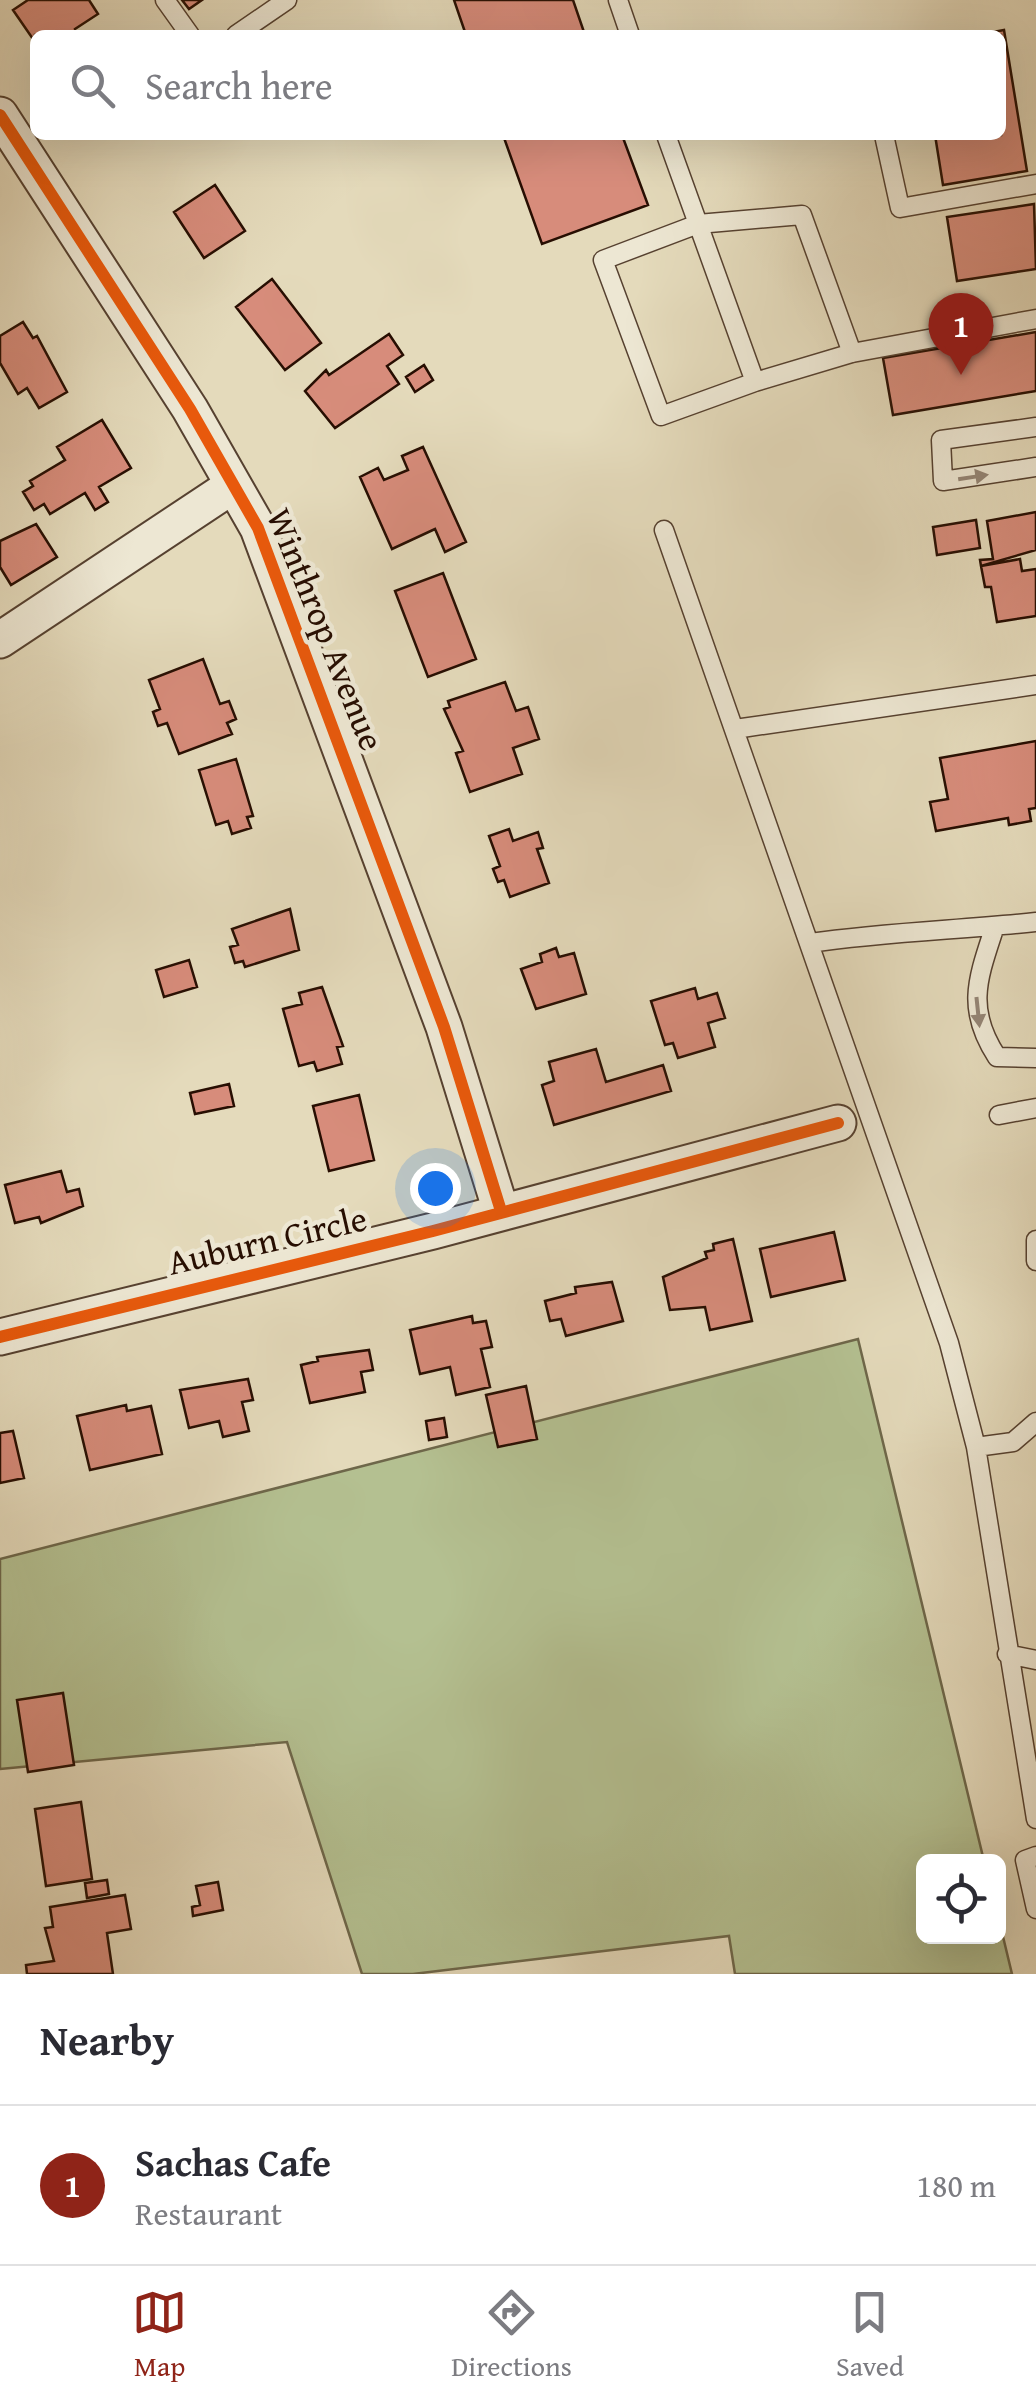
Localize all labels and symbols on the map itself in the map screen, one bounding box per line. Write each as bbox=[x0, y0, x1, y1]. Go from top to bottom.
pin: 1 bbox=[928, 292, 994, 375]
one-way arrow bbox=[958, 468, 989, 484]
street label: Winthrop Avenue bbox=[254, 500, 398, 758]
one-way arrow bbox=[970, 997, 986, 1029]
your location bbox=[410, 1163, 461, 1214]
street label: Auburn Circle bbox=[162, 1192, 372, 1288]

